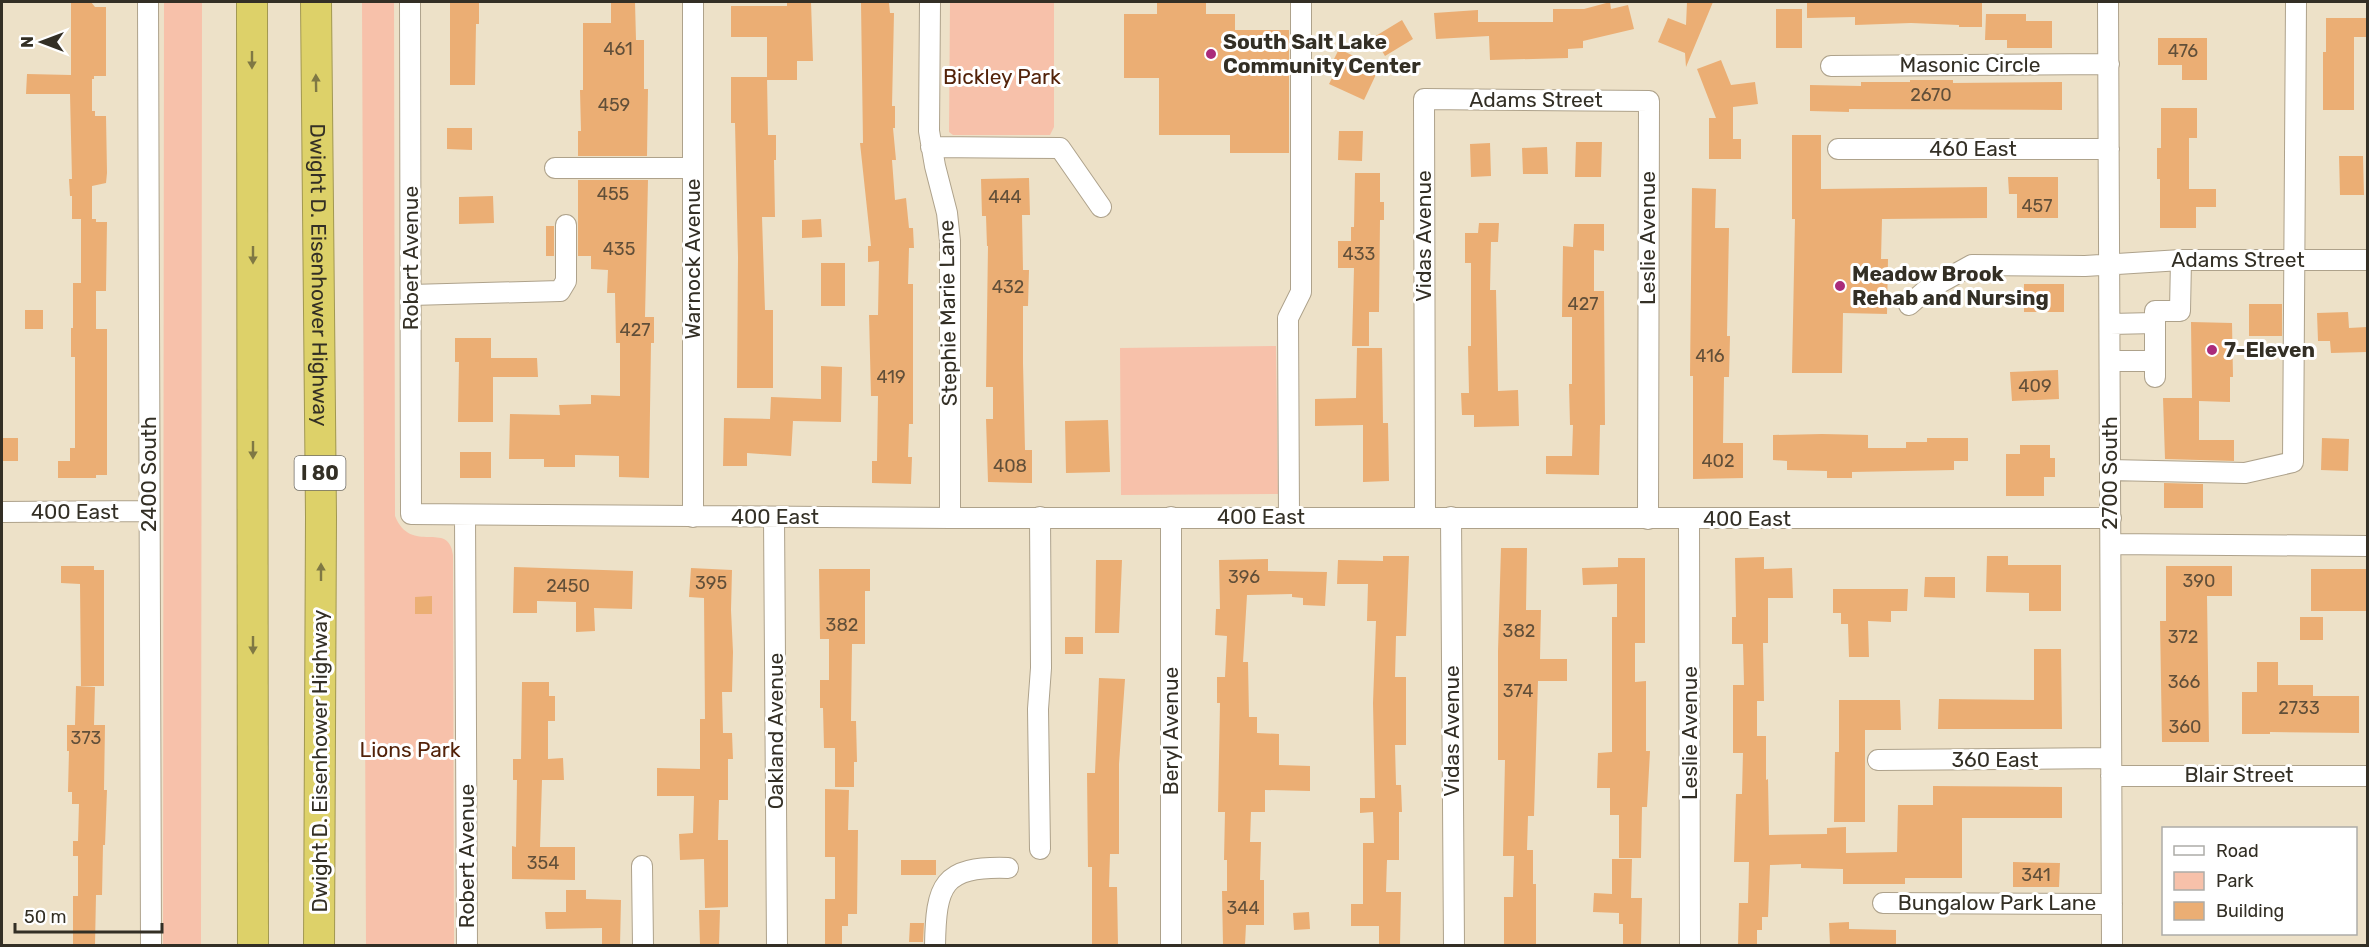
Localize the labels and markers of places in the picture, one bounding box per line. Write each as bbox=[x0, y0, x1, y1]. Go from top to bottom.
place label: South Salt Lake Community Center bbox=[1223, 29, 1421, 78]
marker: South Salt Lake Community Center bbox=[1204, 47, 1218, 61]
place label: Meadow Brook Rehab and Nursing bbox=[1852, 261, 2049, 310]
marker: Meadow Brook Rehab and Nursing bbox=[1833, 279, 1847, 293]
place label: 7-Eleven bbox=[2224, 337, 2315, 362]
marker: 7-Eleven bbox=[2205, 343, 2219, 357]

